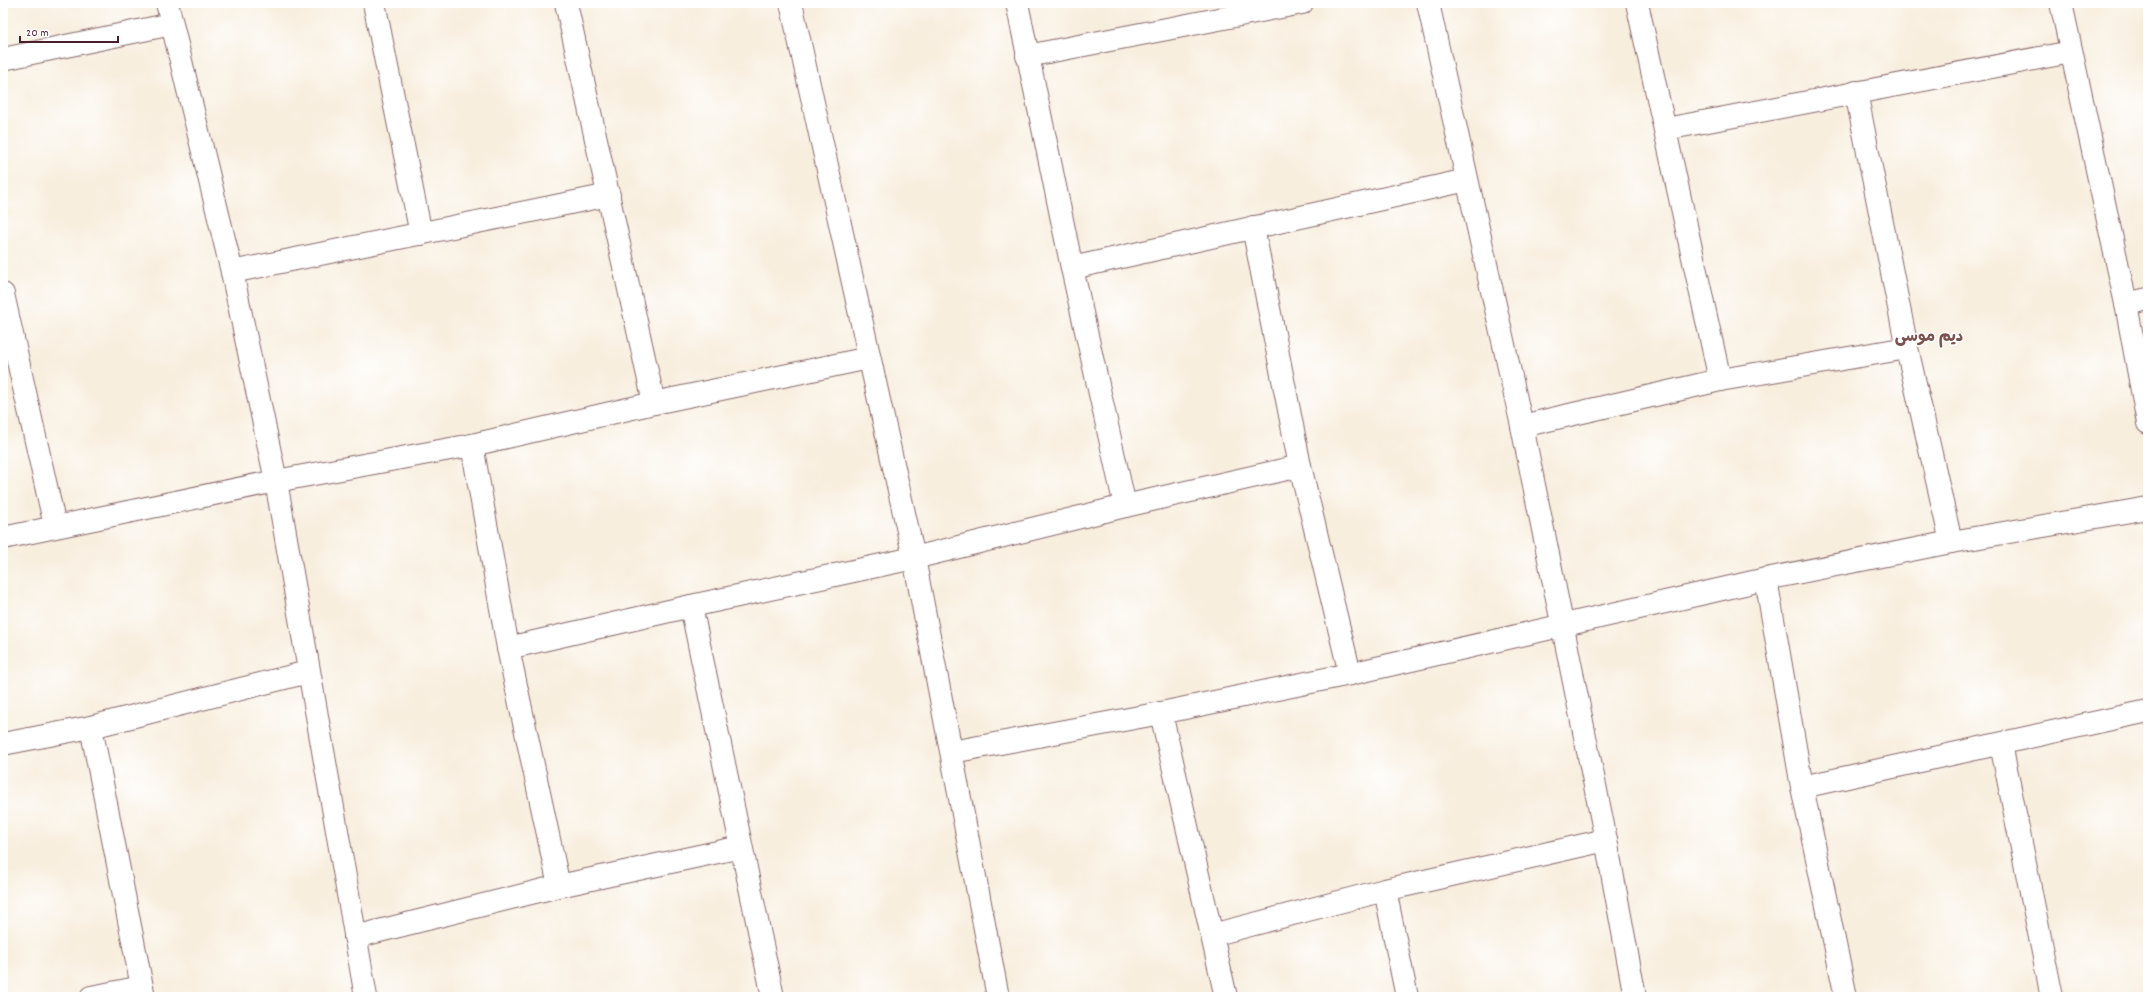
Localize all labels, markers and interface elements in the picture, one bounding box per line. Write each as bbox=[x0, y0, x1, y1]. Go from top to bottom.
scale bar bbox=[20, 18, 118, 44]
text: 20 m bbox=[26, 25, 49, 42]
district label: ديم موسى bbox=[1895, 326, 1963, 349]

